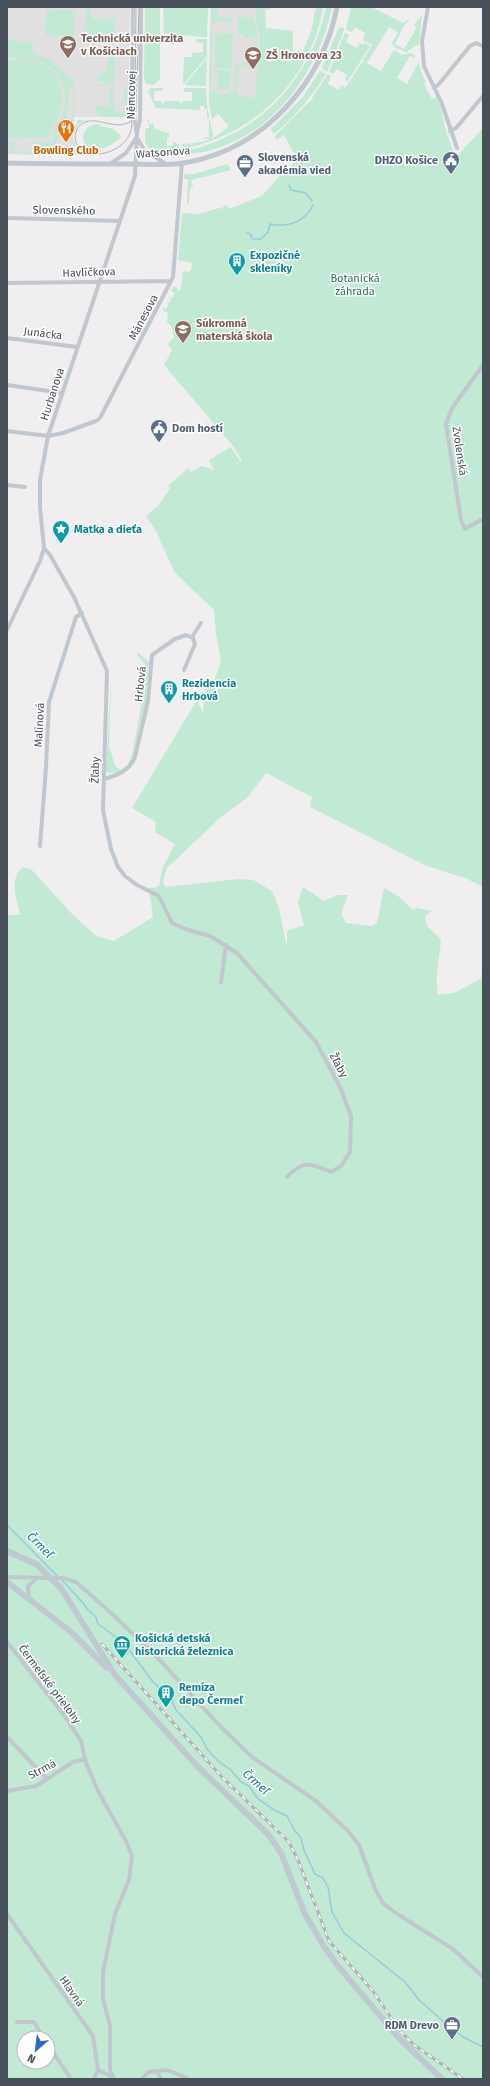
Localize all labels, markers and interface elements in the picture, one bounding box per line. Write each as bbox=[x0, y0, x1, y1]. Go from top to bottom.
place label: Technická univerzita v Košiciach bbox=[80, 32, 183, 58]
school or university icon: Technická univerzita v Košiciach bbox=[58, 34, 78, 59]
school or university icon: ZŠ Hroncova 23 bbox=[243, 45, 263, 70]
place label: ZŠ Hroncova 23 bbox=[266, 48, 342, 62]
street label: Němcovej bbox=[125, 71, 138, 120]
restaurant icon: Bowling Club bbox=[56, 118, 76, 143]
place label: Bowling Club bbox=[33, 144, 99, 157]
street label: Watsonova bbox=[135, 144, 191, 161]
public building icon: DHZO Košice bbox=[441, 150, 461, 175]
place label: Slovenská akadémia vied bbox=[258, 151, 331, 177]
office icon: Slovenská akadémia vied bbox=[235, 153, 255, 178]
place label: DHZO Košice bbox=[375, 154, 438, 167]
street label: Slovenského bbox=[32, 203, 96, 218]
place label: Expozičné skleníky bbox=[250, 249, 300, 275]
building icon: Expozičné skleníky bbox=[227, 251, 247, 276]
street label: Havlíčkova bbox=[62, 265, 116, 280]
park label: Botanická záhrada bbox=[330, 272, 380, 298]
street label: Mánesova bbox=[126, 292, 161, 342]
place label: Súkromná materská škola bbox=[196, 317, 272, 343]
school or university icon: Súkromná materská škola bbox=[173, 319, 193, 344]
street label: Junácka bbox=[23, 325, 63, 342]
street label: Hurbanova bbox=[38, 366, 67, 422]
public building icon: Dom hostí bbox=[149, 418, 169, 443]
place label: Dom hostí bbox=[172, 422, 224, 435]
street label: Zvolenská bbox=[450, 426, 469, 477]
place icon: Matka a dieťa bbox=[51, 519, 71, 544]
place label: Matka a dieťa bbox=[74, 523, 142, 536]
street label: Hrbová bbox=[132, 666, 149, 703]
place label: Rezidencia Hrbová bbox=[182, 677, 236, 703]
building icon: Rezidencia Hrbová bbox=[159, 679, 179, 704]
street label: Malinová bbox=[32, 702, 47, 748]
street label: Žľaby bbox=[88, 756, 102, 784]
street label: Žľaby bbox=[327, 1050, 352, 1081]
water label: Črmeľ bbox=[24, 1528, 58, 1562]
place label: Košická detská historická železnica bbox=[135, 1632, 233, 1658]
museum icon: Košická detská historická železnica bbox=[112, 1634, 132, 1659]
street label: Čermeľské prielohy bbox=[16, 1642, 85, 1727]
place label: Remíza depo Čermeľ bbox=[179, 1681, 244, 1707]
building icon: Remíza depo Čermeľ bbox=[156, 1683, 176, 1708]
street label: Strmá bbox=[26, 1757, 58, 1782]
water label: Črmeľ bbox=[240, 1766, 274, 1799]
street label: Hlavná bbox=[56, 1974, 87, 2009]
office icon: RDM Drevo bbox=[442, 2015, 462, 2040]
place label: RDM Drevo bbox=[385, 2019, 440, 2032]
north arrow bbox=[16, 2030, 56, 2070]
text: N bbox=[25, 2051, 38, 2066]

